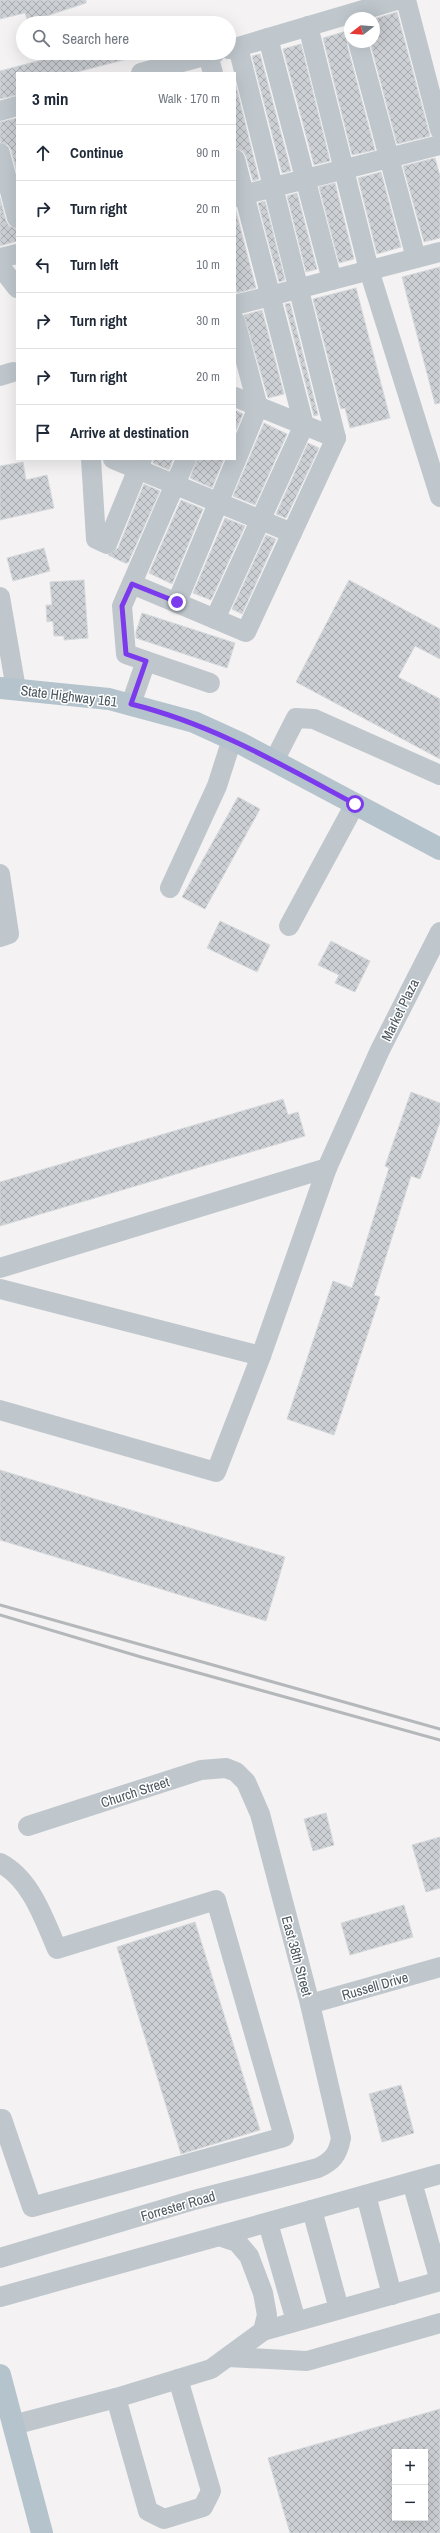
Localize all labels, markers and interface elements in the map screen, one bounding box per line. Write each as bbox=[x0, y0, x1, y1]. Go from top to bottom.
north arrow bbox=[344, 12, 380, 48]
search box bbox=[16, 16, 236, 60]
icon: search bbox=[30, 27, 52, 49]
text: Search here bbox=[62, 28, 129, 49]
text: 3 min bbox=[32, 87, 68, 110]
text: Walk · 170 m bbox=[158, 90, 220, 107]
icon: ahead bbox=[32, 142, 54, 164]
text: Continue bbox=[70, 142, 123, 163]
text: 90 m bbox=[196, 144, 220, 161]
icon: right bbox=[32, 198, 54, 220]
text: Turn right bbox=[70, 198, 127, 219]
text: 20 m bbox=[196, 200, 220, 217]
icon: left bbox=[32, 254, 54, 276]
text: Turn left bbox=[70, 254, 118, 275]
text: 10 m bbox=[196, 256, 220, 273]
icon: right bbox=[32, 310, 54, 332]
text: Turn right bbox=[70, 310, 127, 331]
text: 30 m bbox=[196, 312, 220, 329]
icon: right bbox=[32, 366, 54, 388]
text: Turn right bbox=[70, 366, 127, 387]
text: 20 m bbox=[196, 368, 220, 385]
icon: arrive bbox=[32, 422, 54, 444]
text: Arrive at destination bbox=[70, 422, 189, 443]
route end bbox=[168, 593, 186, 611]
street label: State Highway 161 bbox=[20, 681, 119, 711]
route start bbox=[346, 795, 364, 813]
street label: Market Plaza bbox=[377, 975, 423, 1044]
street label: Church Street bbox=[99, 1772, 171, 1812]
street label: East 38th Street bbox=[278, 1914, 316, 1998]
street label: Russell Drive bbox=[340, 1968, 410, 2004]
street label: Forrester Road bbox=[139, 2187, 217, 2225]
map controls bbox=[392, 2449, 428, 2521]
button: + bbox=[392, 2449, 428, 2485]
button: − bbox=[392, 2485, 428, 2521]

